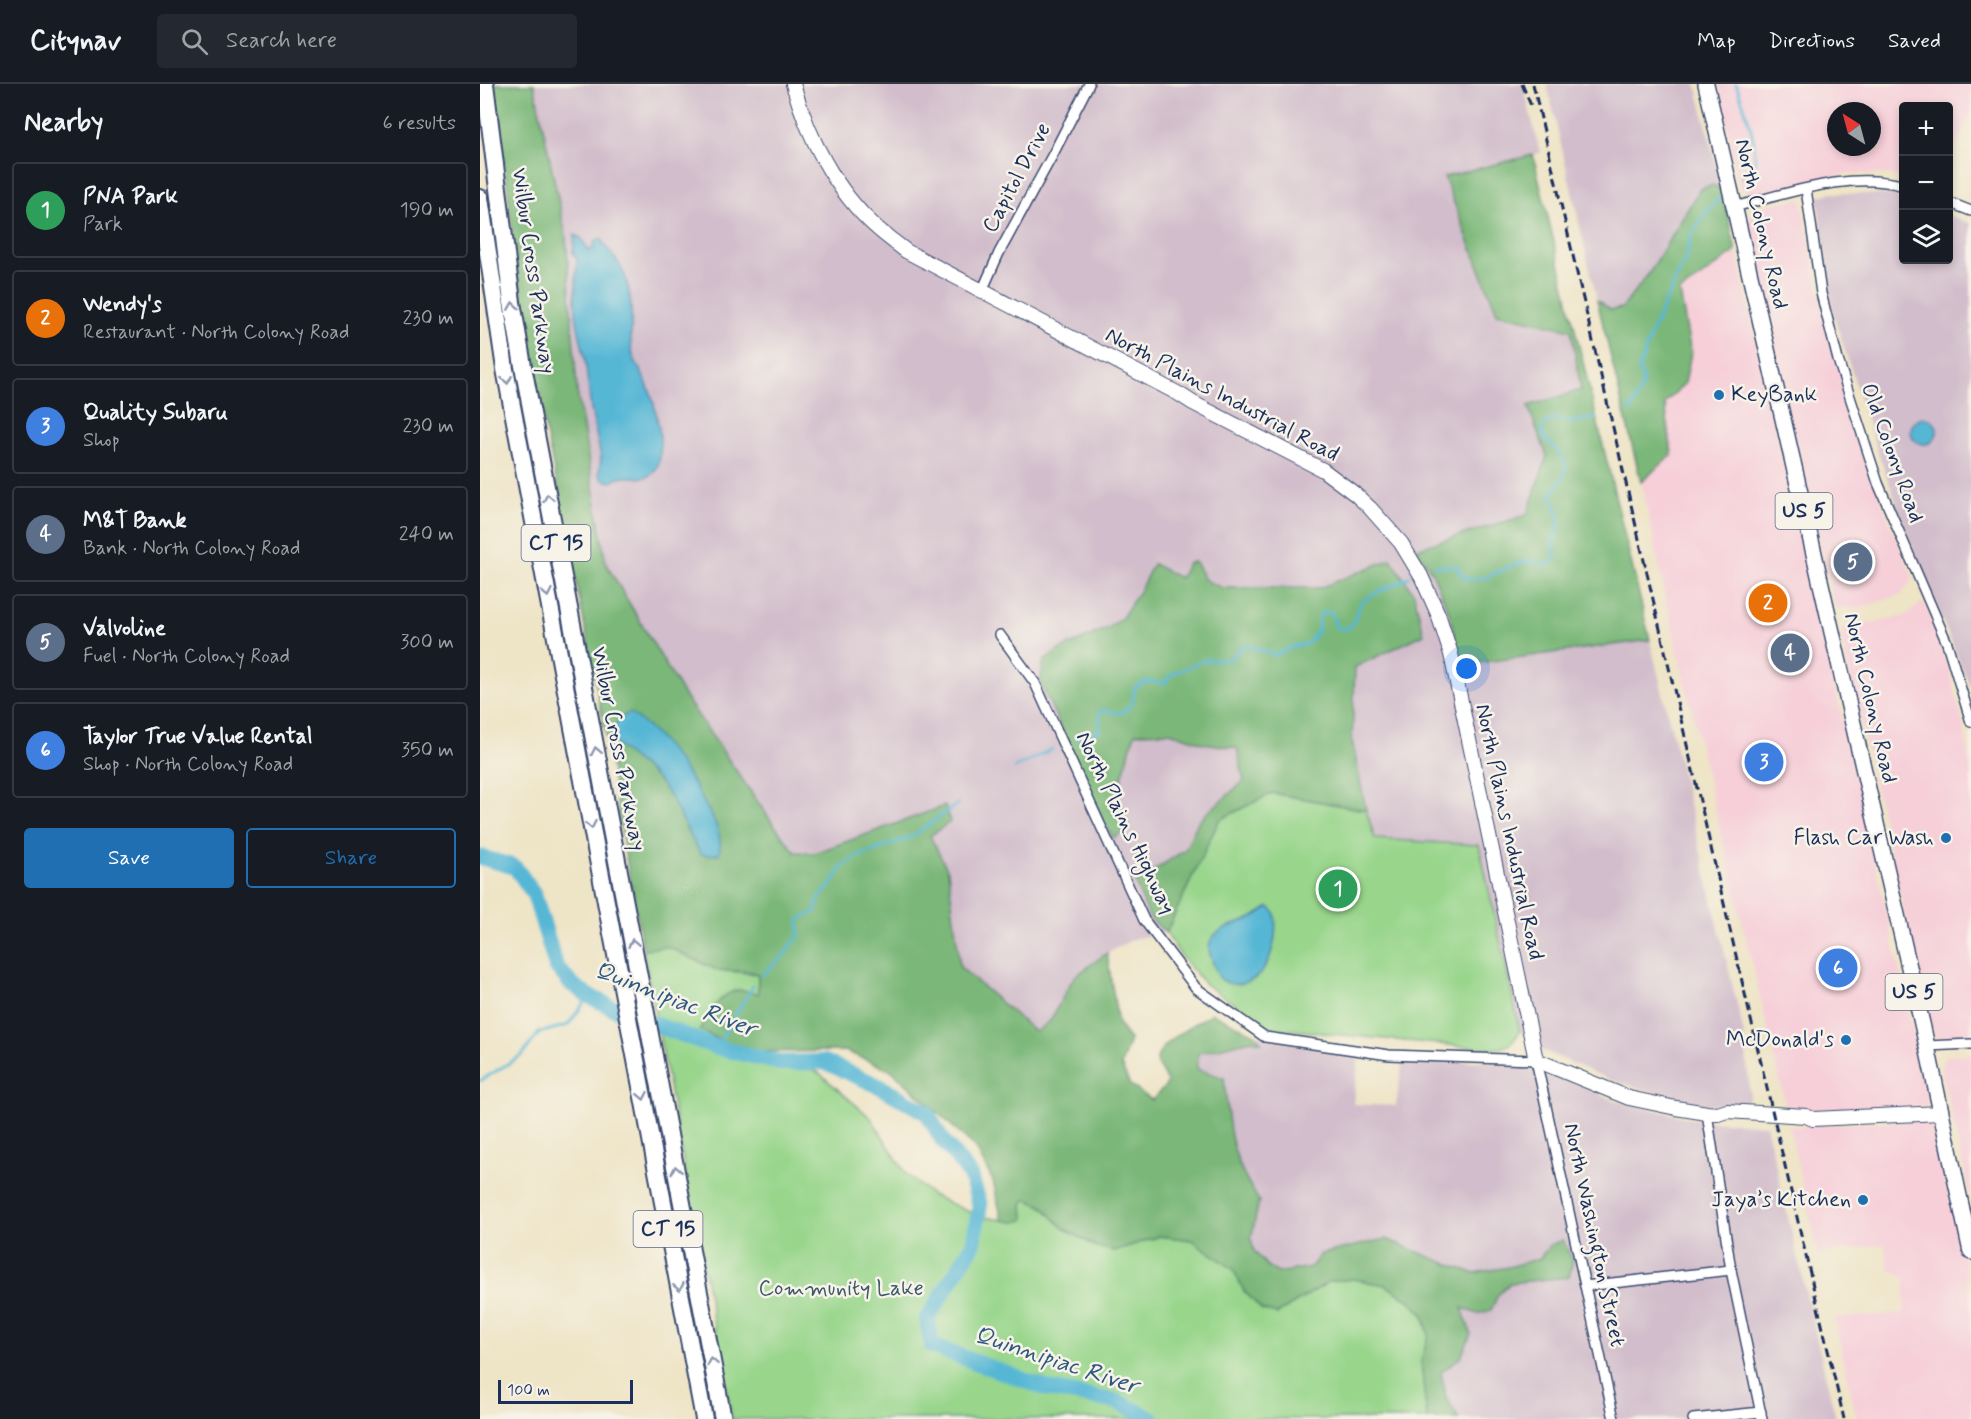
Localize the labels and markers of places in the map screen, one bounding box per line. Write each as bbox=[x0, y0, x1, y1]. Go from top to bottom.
place label: KeyBank bbox=[1731, 381, 1817, 409]
marker: KeyBank bbox=[1712, 388, 1726, 402]
pin: 5 bbox=[1834, 540, 1872, 584]
pin: 2 bbox=[1748, 580, 1788, 626]
pin: 4 bbox=[1770, 630, 1810, 676]
pin: 3 bbox=[1744, 740, 1784, 784]
place label: Flash Car Wash bbox=[1794, 824, 1934, 852]
marker: Flash Car Wash bbox=[1939, 831, 1953, 845]
pin: 1 bbox=[1318, 866, 1358, 912]
pin: 6 bbox=[1818, 946, 1858, 990]
place label: McDonald's bbox=[1726, 1026, 1834, 1054]
marker: McDonald's bbox=[1839, 1033, 1853, 1047]
place label: Jaya’s Kitchen bbox=[1711, 1186, 1851, 1214]
marker: Jaya’s Kitchen bbox=[1856, 1193, 1870, 1207]

